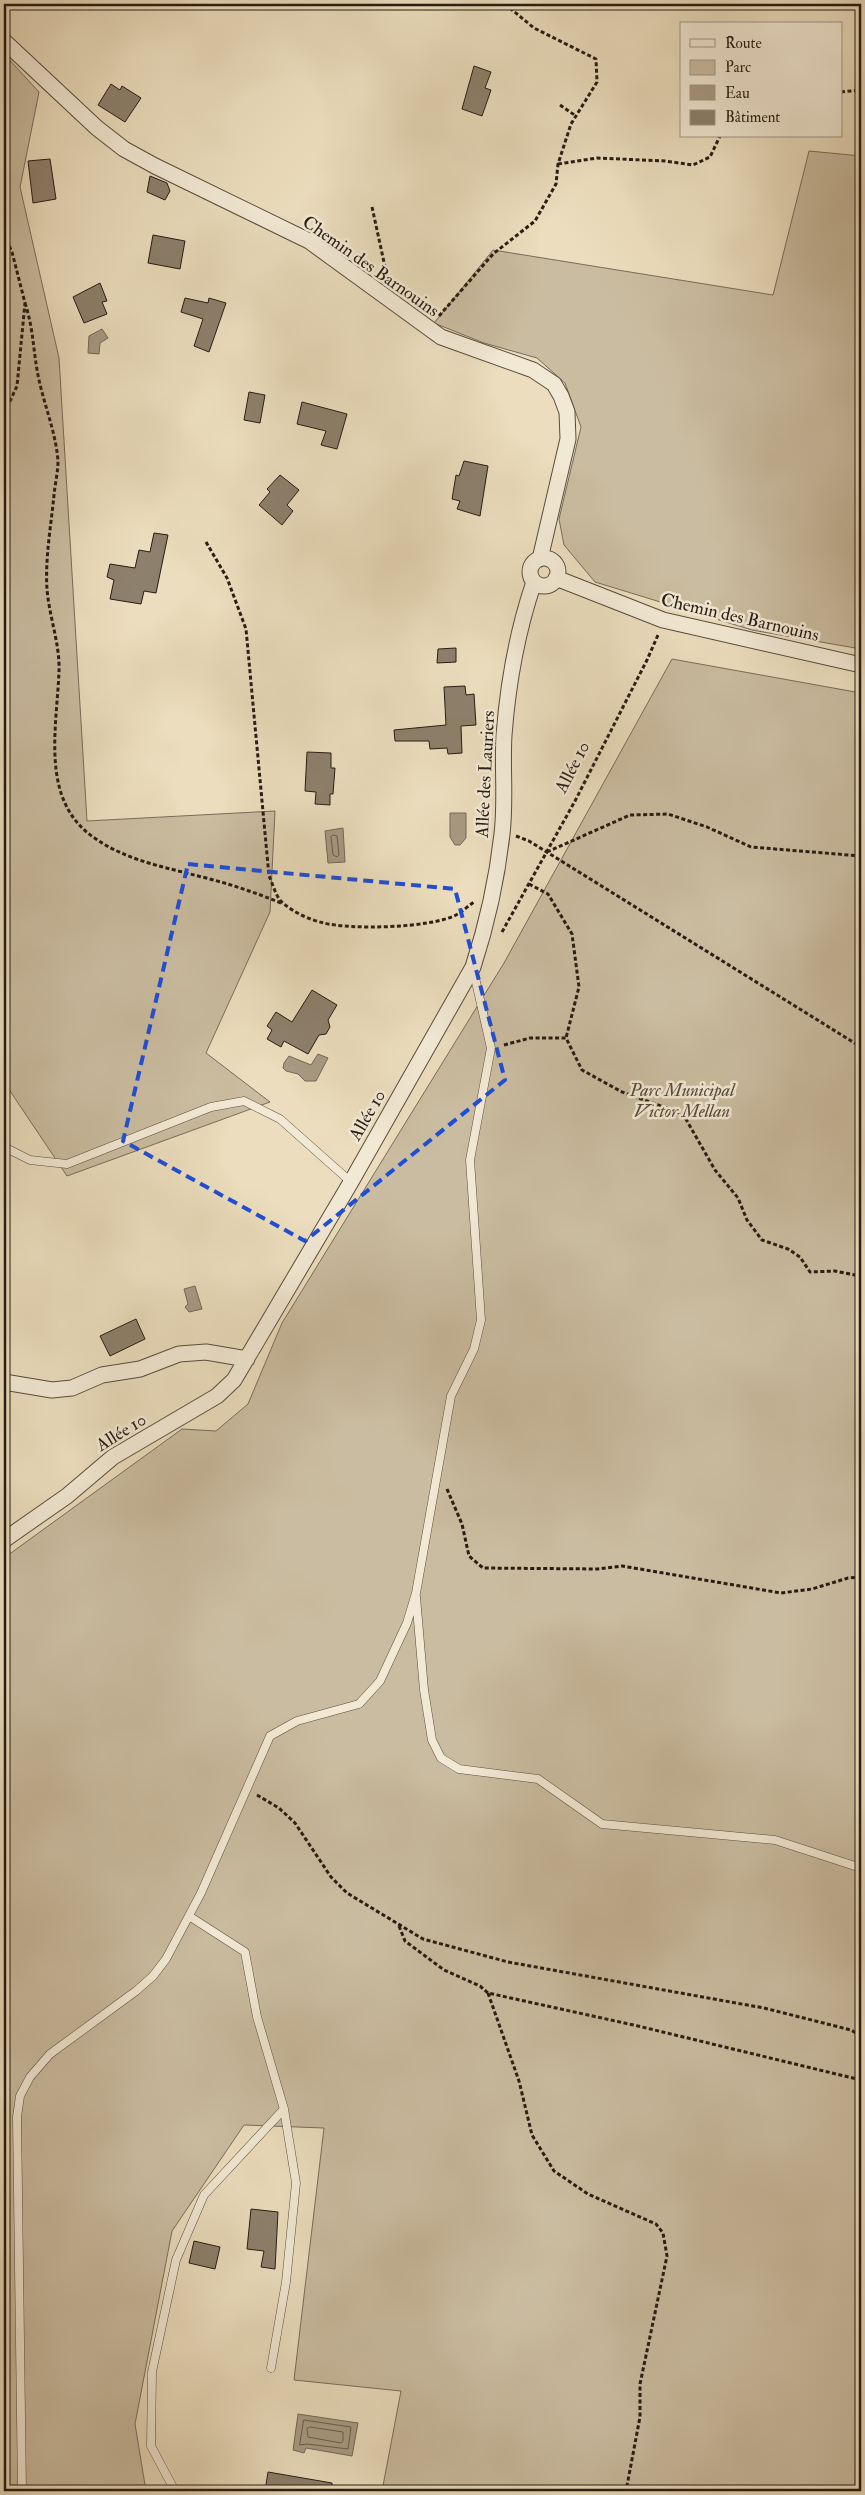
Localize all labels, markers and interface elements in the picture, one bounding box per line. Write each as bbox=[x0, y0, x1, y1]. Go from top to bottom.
legend bbox=[680, 22, 842, 138]
text: Route bbox=[725, 34, 762, 53]
text: Parc bbox=[725, 58, 751, 77]
text: Eau bbox=[725, 84, 750, 103]
text: Bâtiment bbox=[725, 108, 780, 127]
street label: Chemin des Barnouins bbox=[298, 211, 444, 322]
street label: Chemin des Barnouins bbox=[659, 588, 821, 647]
street label: Allée des Lauriers bbox=[471, 710, 500, 839]
street label: Allée 10 bbox=[549, 738, 595, 798]
park label: Parc Municipal Victor Mellan bbox=[629, 1079, 736, 1123]
street label: Allée 10 bbox=[343, 1086, 391, 1146]
street label: Allée 10 bbox=[91, 1408, 151, 1457]

